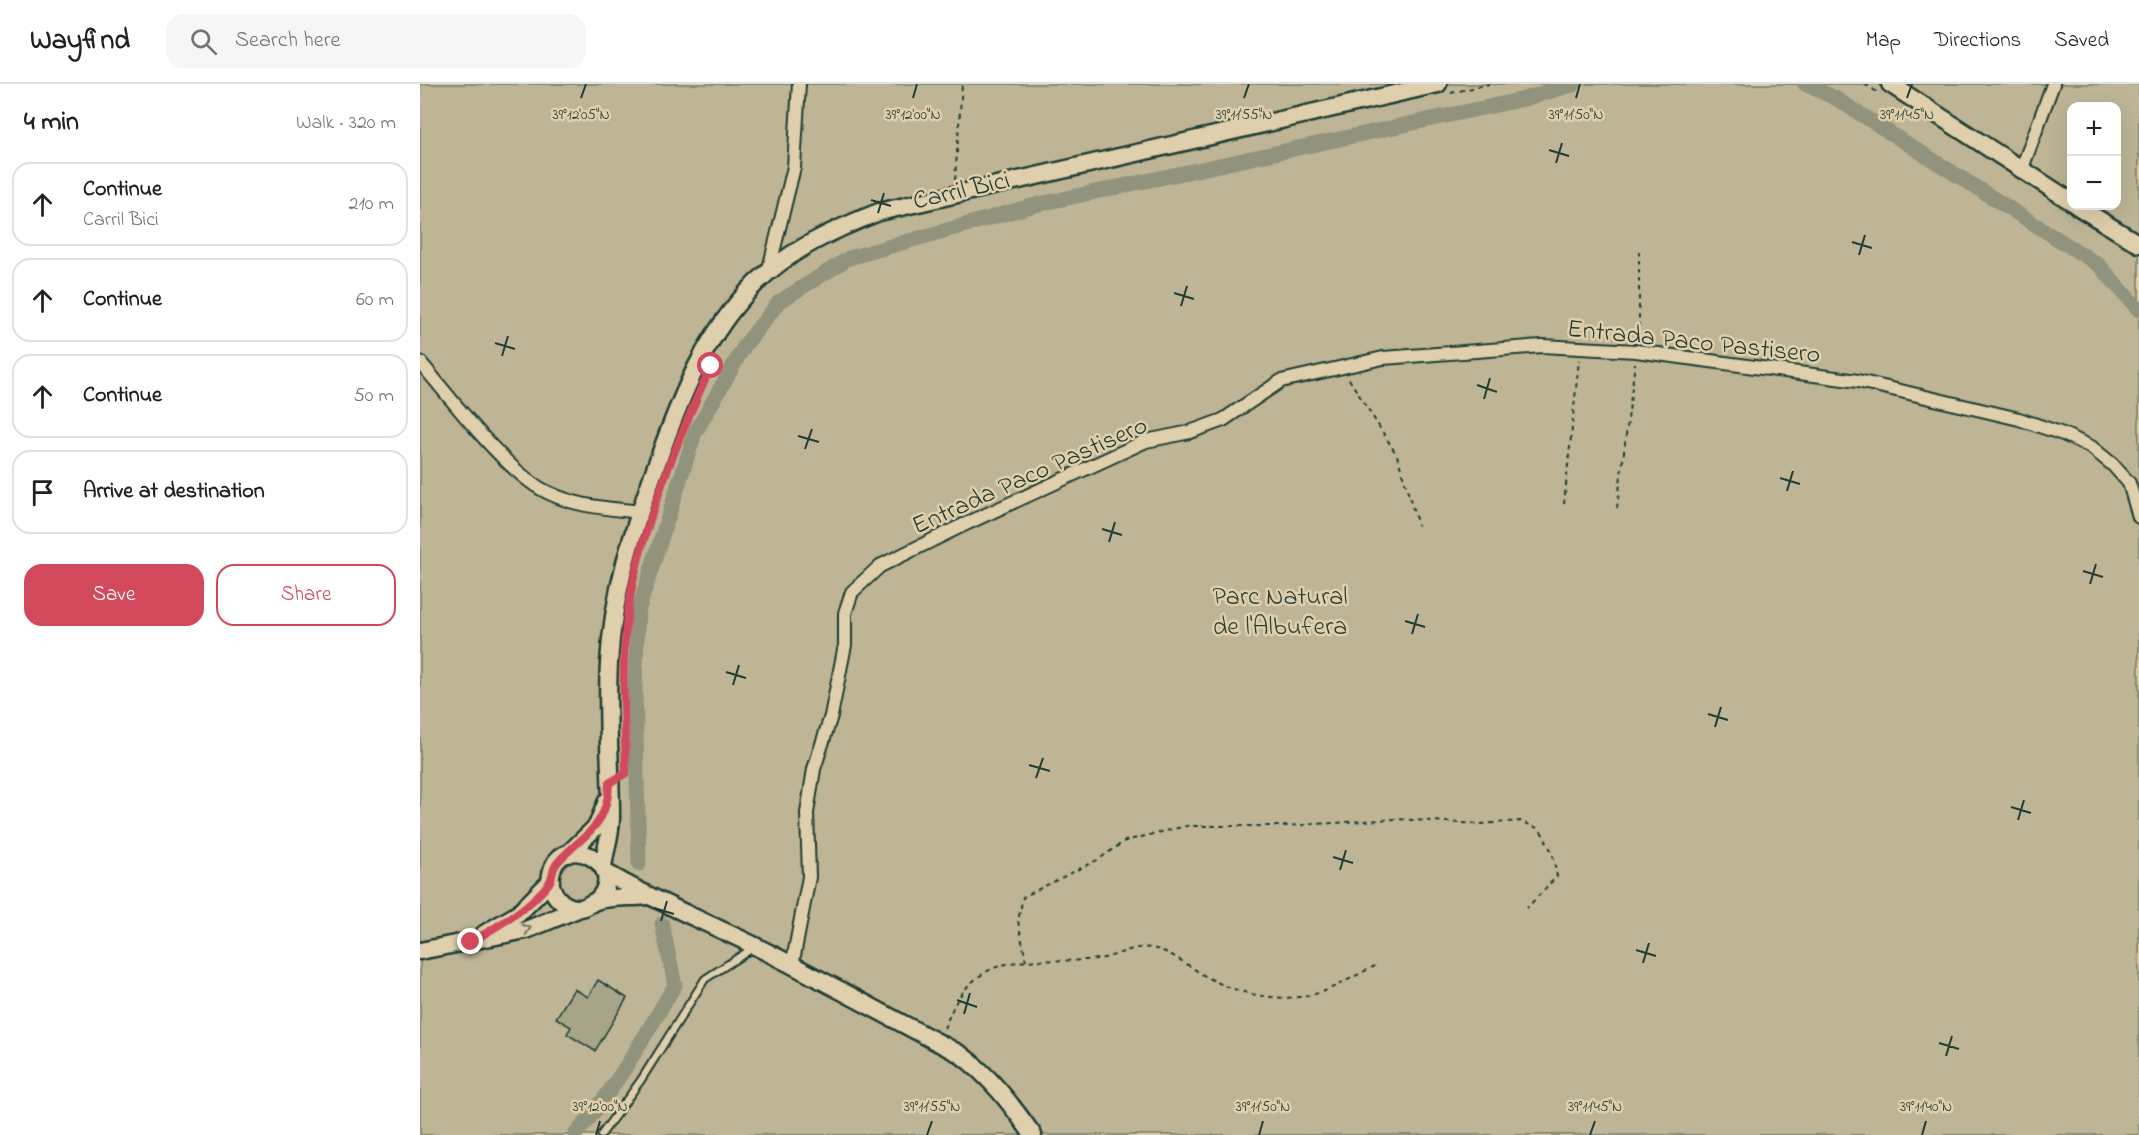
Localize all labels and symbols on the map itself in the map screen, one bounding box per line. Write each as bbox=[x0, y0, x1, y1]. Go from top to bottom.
text: 39°12'05"N bbox=[552, 104, 610, 126]
text: 39°12'00"N bbox=[885, 104, 941, 126]
text: 39°11'55"N bbox=[1216, 104, 1272, 126]
text: 39°11'50"N bbox=[1549, 104, 1603, 126]
text: 39°11'45"N bbox=[1880, 104, 1934, 126]
street label: Carril Bici bbox=[909, 162, 1014, 222]
street label: Entrada Paco Pastisero bbox=[1565, 311, 1822, 375]
route start bbox=[697, 352, 723, 378]
street label: Entrada Paco Pastisero bbox=[906, 408, 1154, 546]
park label: Parc Natural de l'Albufera bbox=[1212, 579, 1348, 647]
one-way arrow bbox=[521, 924, 532, 936]
route end bbox=[457, 928, 483, 954]
text: 39°12'00"N bbox=[572, 1096, 628, 1118]
text: 39°11'55"N bbox=[904, 1096, 960, 1118]
text: 39°11'50"N bbox=[1236, 1096, 1290, 1118]
text: 39°11'45"N bbox=[1568, 1096, 1622, 1118]
text: 39°11'40"N bbox=[1900, 1096, 1952, 1118]

